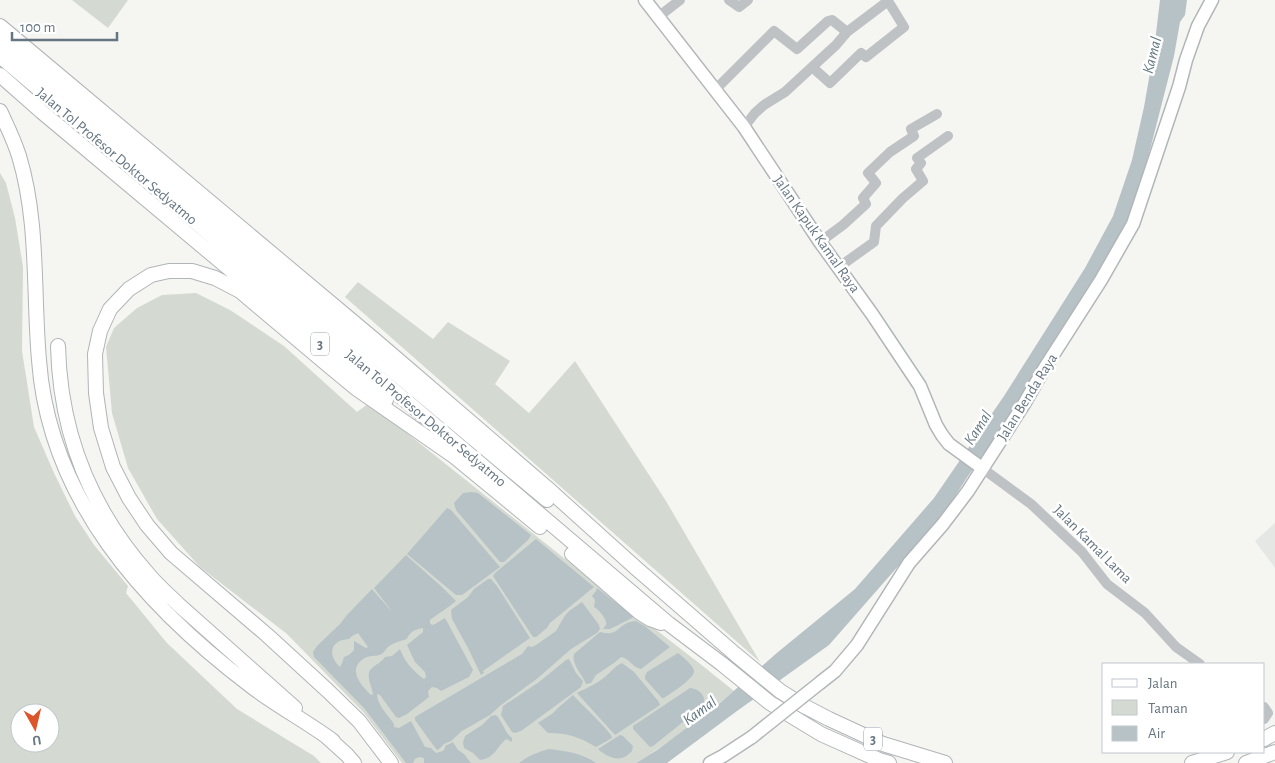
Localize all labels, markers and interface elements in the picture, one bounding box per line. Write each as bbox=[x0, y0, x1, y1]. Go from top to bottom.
scale bar bbox=[12, 10, 118, 42]
text: 100 m bbox=[20, 20, 55, 35]
water label: Kamal bbox=[1140, 35, 1164, 75]
street label: Jalan Tol Profesor Doktor Sedyatmo bbox=[34, 85, 200, 228]
street label: Jalan Kapuk Kamal Raya bbox=[770, 173, 863, 296]
road number: 3 bbox=[311, 332, 329, 356]
street label: Jalan Tol Profesor Doktor Sedyatmo bbox=[343, 347, 509, 490]
street label: Jalan Benda Raya bbox=[995, 351, 1060, 443]
water label: Kamal bbox=[961, 407, 995, 448]
street label: Jalan Kamal Lama bbox=[1051, 502, 1135, 586]
legend bbox=[1102, 663, 1265, 753]
text: Jalan bbox=[1148, 676, 1178, 691]
water label: Kamal bbox=[680, 693, 719, 728]
text: Taman bbox=[1148, 701, 1188, 716]
north arrow bbox=[10, 703, 60, 753]
text: Air bbox=[1148, 726, 1165, 741]
road number: 3 bbox=[864, 728, 882, 751]
text: U bbox=[31, 732, 42, 747]

